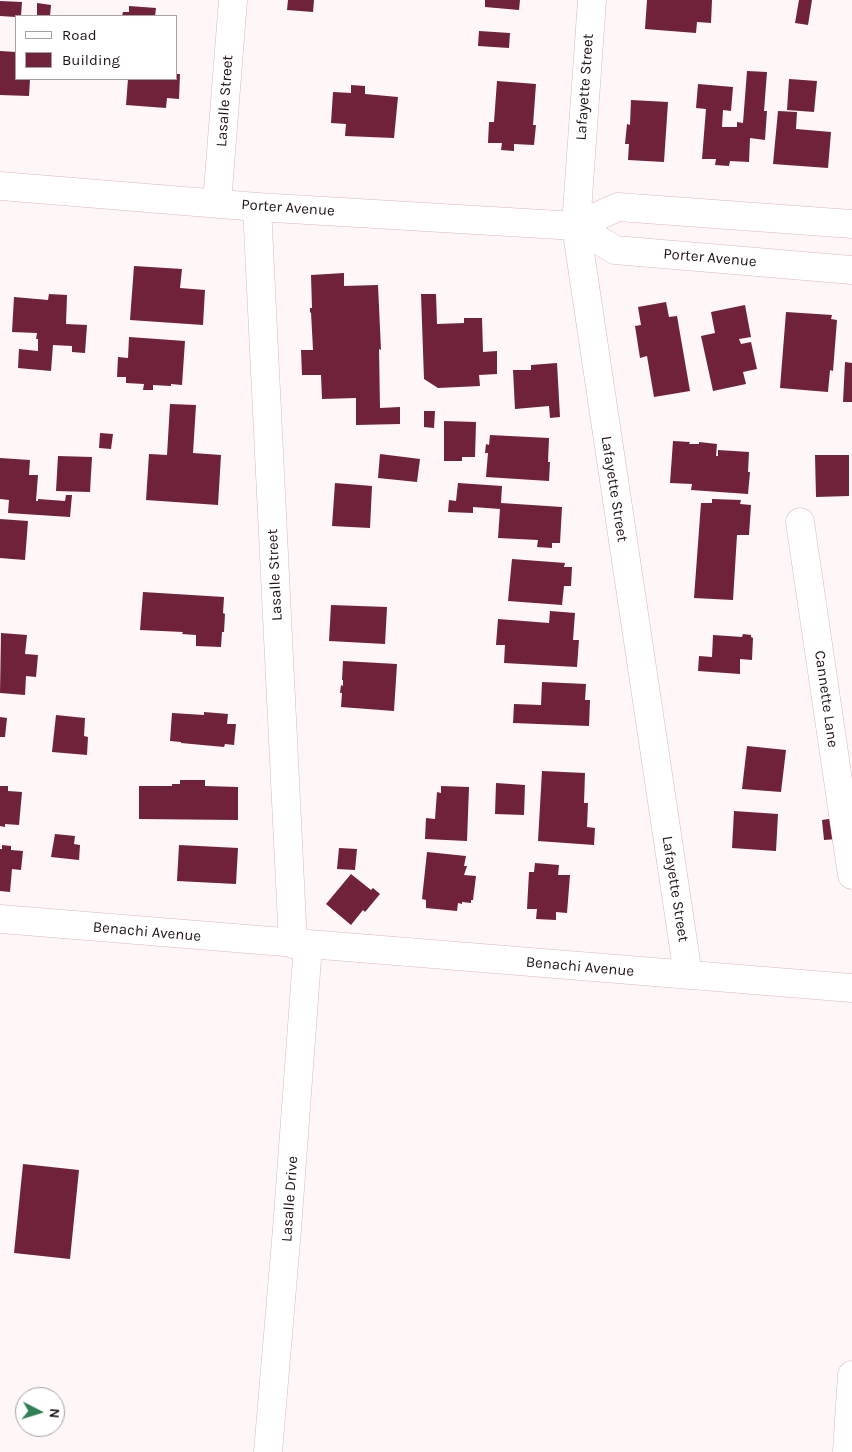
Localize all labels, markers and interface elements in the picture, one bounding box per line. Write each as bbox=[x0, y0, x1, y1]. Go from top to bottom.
legend bbox=[15, 15, 178, 80]
text: Road bbox=[62, 26, 97, 44]
street label: Lafayette Street bbox=[572, 33, 598, 141]
text: Building bbox=[62, 51, 120, 69]
street label: Lasalle Street bbox=[213, 54, 237, 148]
street label: Porter Avenue bbox=[241, 196, 335, 220]
street label: Porter Avenue bbox=[663, 245, 757, 271]
street label: Lafayette Street bbox=[597, 435, 631, 543]
street label: Lasalle Street bbox=[264, 528, 286, 622]
street label: Cannette Lane bbox=[810, 649, 842, 749]
street label: Lafayette Street bbox=[658, 835, 692, 943]
street label: Benachi Avenue bbox=[92, 918, 202, 946]
street label: Benachi Avenue bbox=[525, 953, 635, 981]
street label: Lasalle Drive bbox=[278, 1155, 302, 1243]
north arrow bbox=[15, 1387, 65, 1437]
text: N bbox=[46, 1408, 63, 1419]

